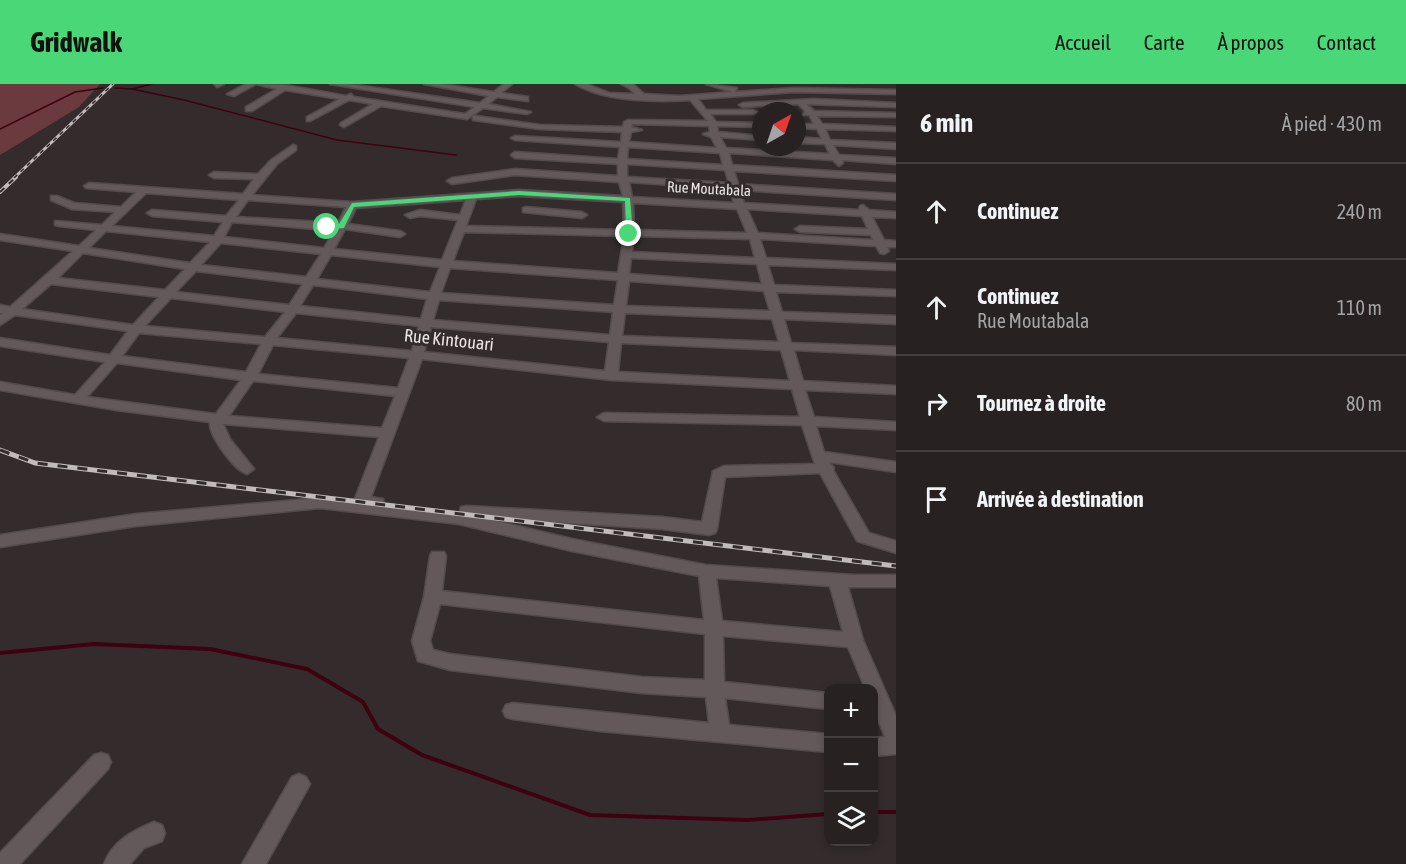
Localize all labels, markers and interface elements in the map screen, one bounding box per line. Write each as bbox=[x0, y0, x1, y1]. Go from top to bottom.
text: Gridwalk bbox=[30, 26, 122, 58]
text: Accueil bbox=[1055, 30, 1111, 54]
text: Carte bbox=[1144, 30, 1184, 54]
text: À propos bbox=[1217, 30, 1284, 54]
text: Contact bbox=[1317, 30, 1376, 54]
north arrow bbox=[752, 102, 806, 156]
text: 6 min bbox=[920, 108, 973, 138]
text: À pied · 430 m bbox=[1282, 112, 1382, 135]
street label: Rue Moutabala bbox=[666, 178, 752, 199]
icon: ahead bbox=[920, 195, 953, 228]
text: Continuez bbox=[977, 198, 1059, 224]
text: 240 m bbox=[1337, 200, 1382, 223]
route start bbox=[313, 213, 339, 239]
route end bbox=[615, 220, 641, 246]
text: Continuez bbox=[977, 283, 1059, 309]
icon: ahead bbox=[920, 291, 953, 324]
text: 110 m bbox=[1337, 296, 1382, 319]
text: Rue Moutabala bbox=[977, 309, 1089, 332]
street label: Rue Kintouari bbox=[403, 324, 495, 355]
icon: right bbox=[920, 387, 953, 420]
text: Tournez à droite bbox=[977, 390, 1106, 416]
text: 80 m bbox=[1346, 392, 1382, 415]
icon: arrive bbox=[920, 483, 953, 516]
text: Arrivée à destination bbox=[977, 486, 1144, 512]
map controls bbox=[824, 684, 878, 846]
button: + bbox=[824, 684, 878, 738]
button: − bbox=[824, 738, 878, 792]
button: layers bbox=[824, 792, 878, 846]

